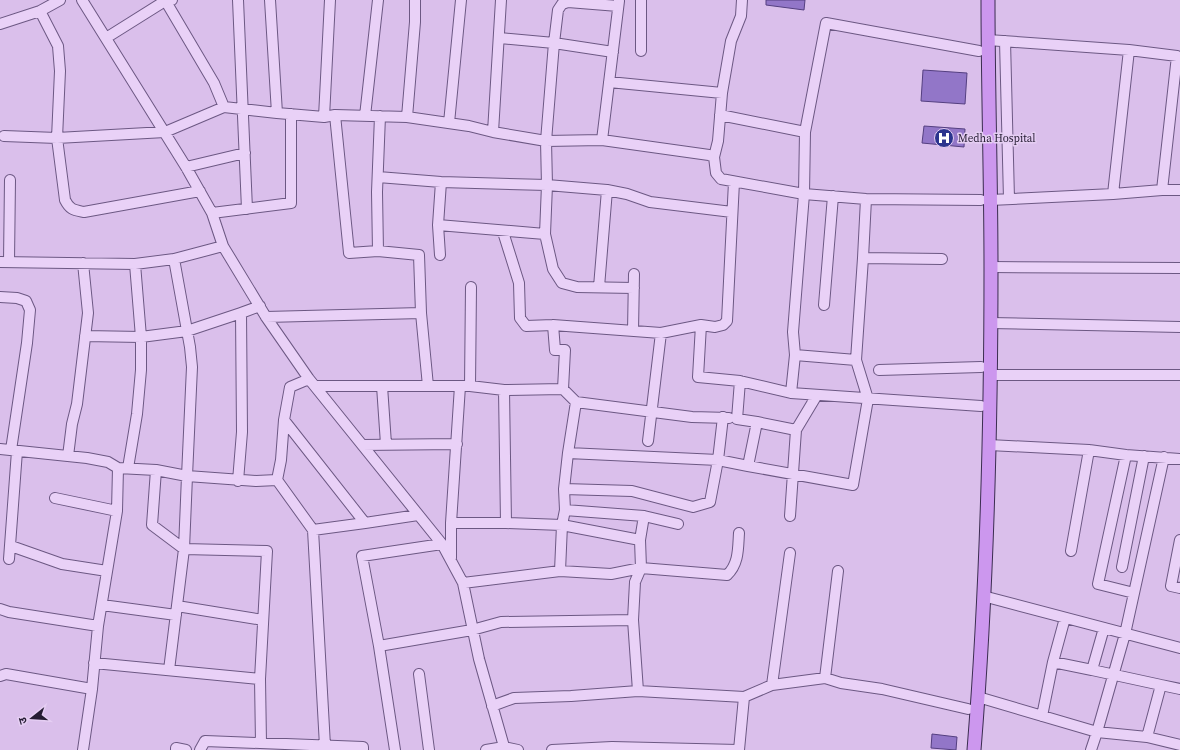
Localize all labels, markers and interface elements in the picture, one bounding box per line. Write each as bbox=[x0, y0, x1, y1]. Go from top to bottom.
hospital icon: Medha Hospital bbox=[933, 127, 955, 149]
place label: Medha Hospital bbox=[958, 131, 1036, 146]
north arrow bbox=[12, 698, 52, 738]
text: उ bbox=[15, 715, 31, 726]

